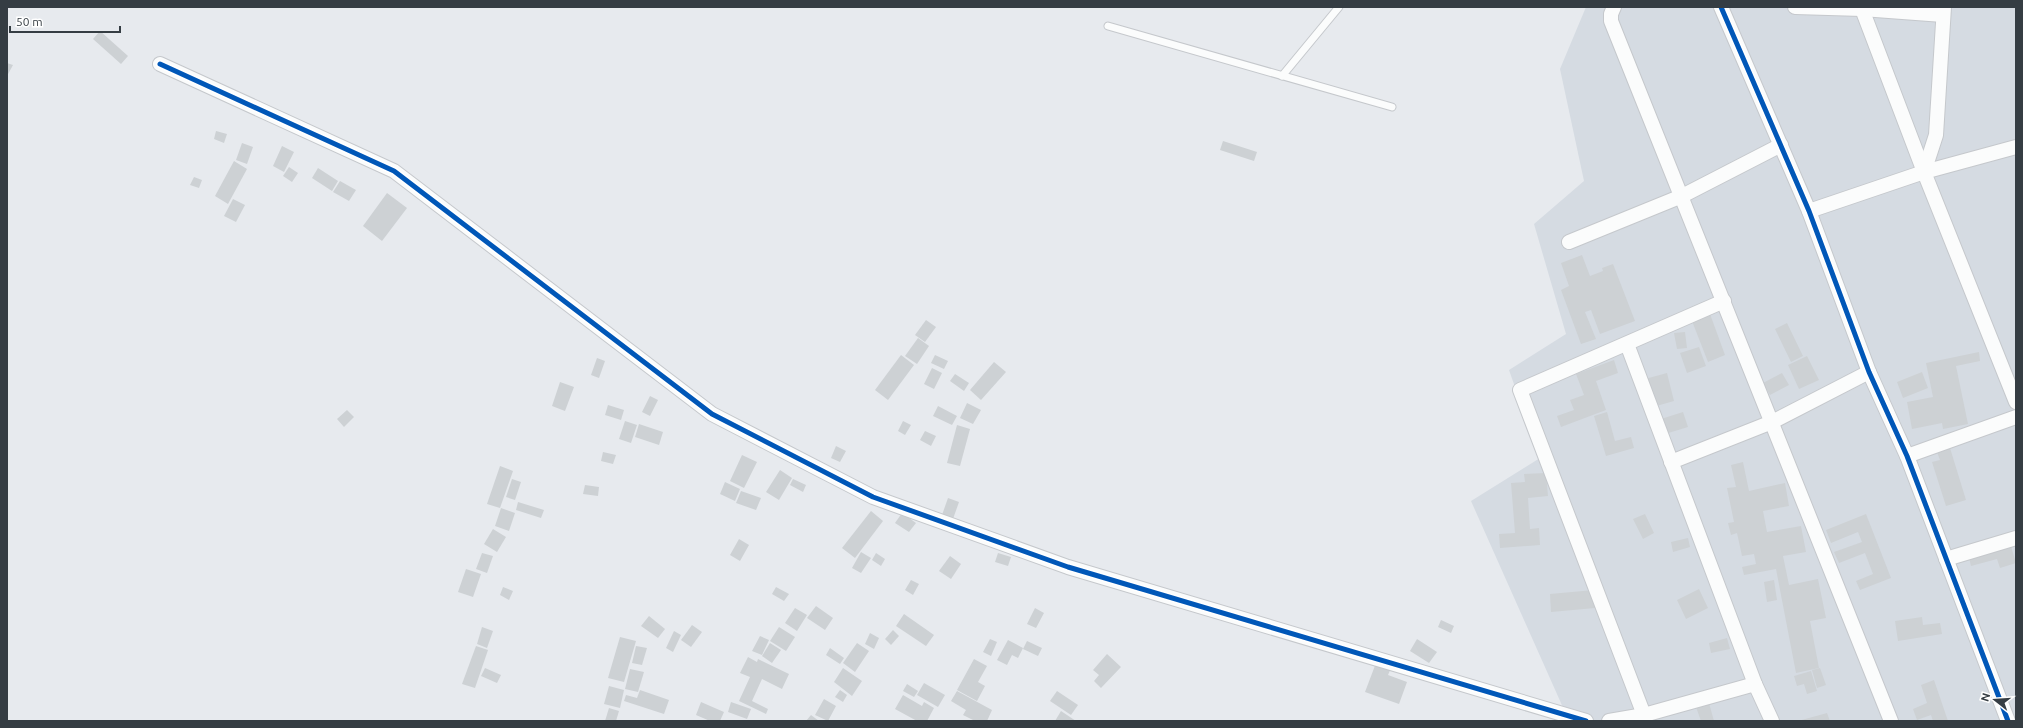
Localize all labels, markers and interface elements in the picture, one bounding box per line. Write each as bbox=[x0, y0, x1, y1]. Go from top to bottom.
scale bar bbox=[10, 8, 120, 34]
text: 50 m bbox=[16, 15, 43, 28]
north arrow bbox=[1975, 680, 2015, 720]
text: N bbox=[1978, 691, 1992, 703]

